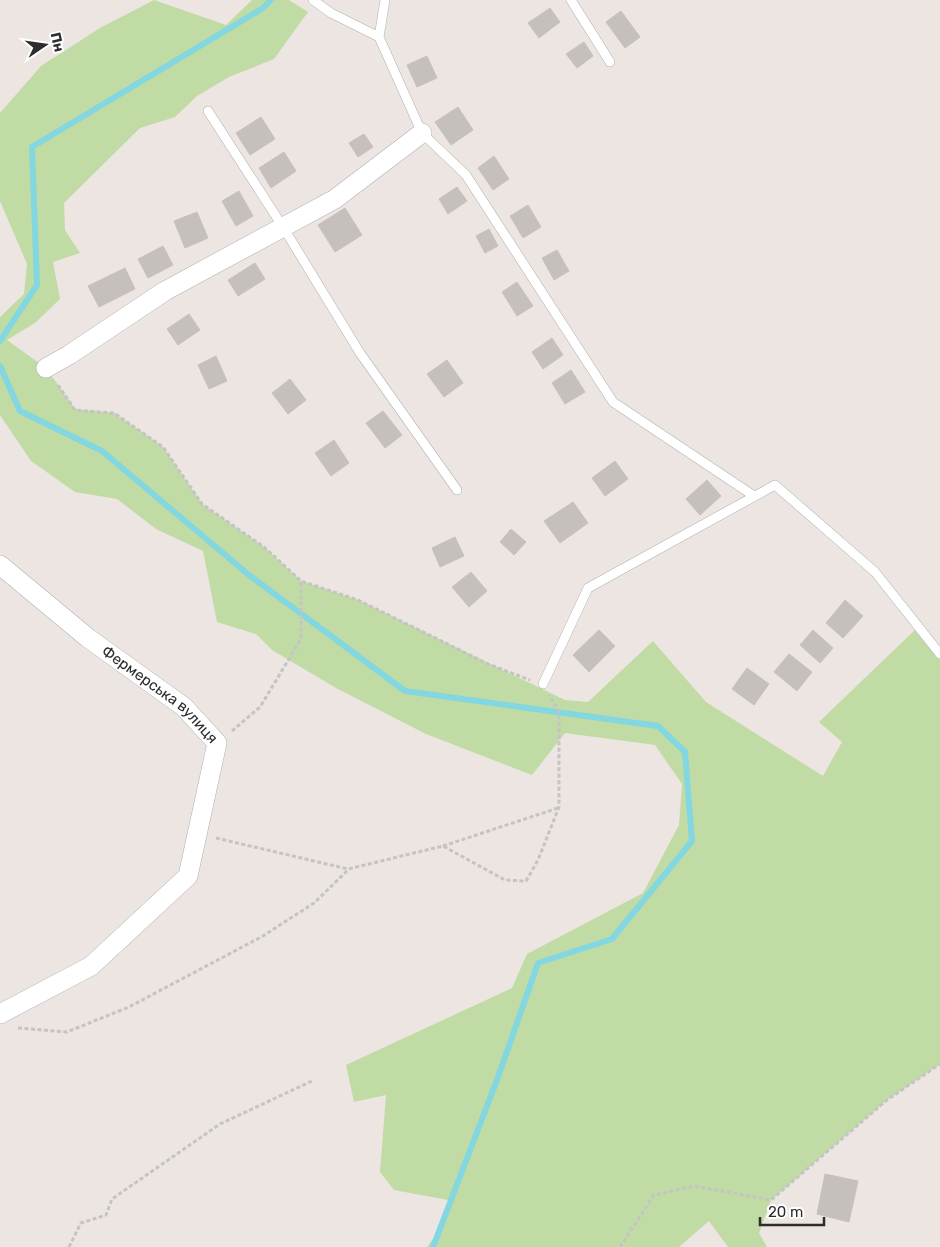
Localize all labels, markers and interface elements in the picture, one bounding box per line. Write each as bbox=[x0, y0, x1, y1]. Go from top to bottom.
north arrow bbox=[20, 20, 70, 70]
text: Пн bbox=[47, 31, 68, 54]
street label: Фермерська вулиця bbox=[98, 642, 222, 747]
scale bar bbox=[760, 1194, 824, 1226]
text: 20 m bbox=[768, 1203, 803, 1221]

